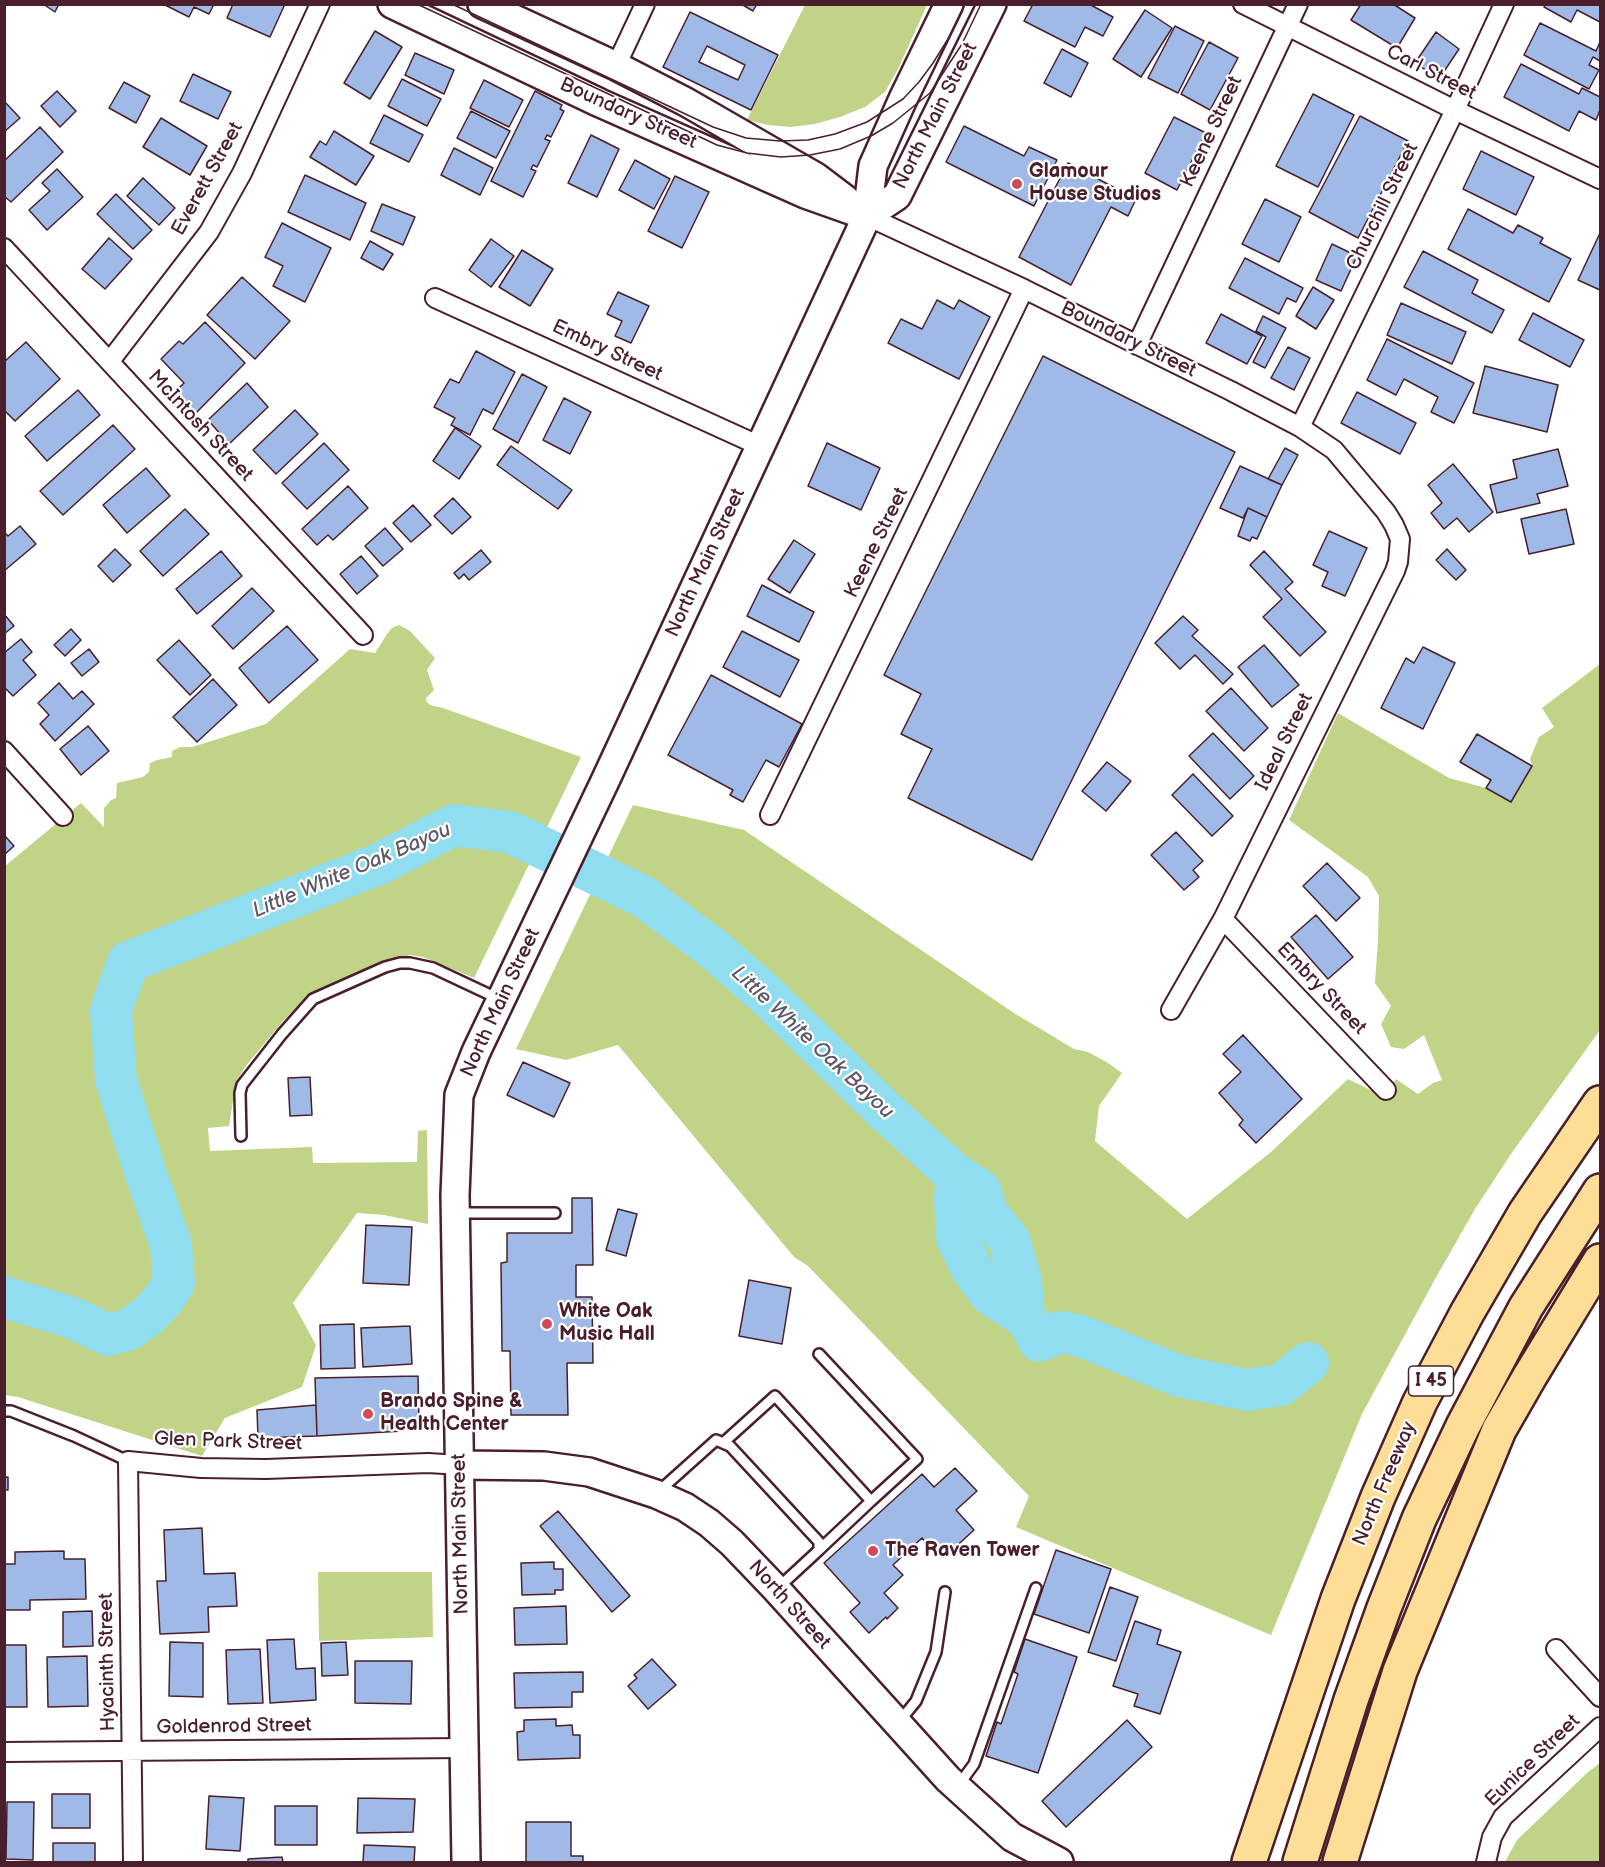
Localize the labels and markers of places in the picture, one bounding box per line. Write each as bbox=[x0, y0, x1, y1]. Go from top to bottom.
place label: Glamour House Studios bbox=[1029, 160, 1161, 207]
marker: Glamour House Studios bbox=[1010, 177, 1024, 191]
place label: White Oak Music Hall bbox=[559, 1300, 655, 1347]
marker: White Oak Music Hall bbox=[540, 1317, 554, 1331]
place label: Brando Spine & Health Center bbox=[380, 1390, 523, 1437]
marker: Brando Spine & Health Center bbox=[361, 1407, 375, 1421]
place label: The Raven Tower bbox=[885, 1539, 1040, 1563]
marker: The Raven Tower bbox=[866, 1544, 880, 1558]

